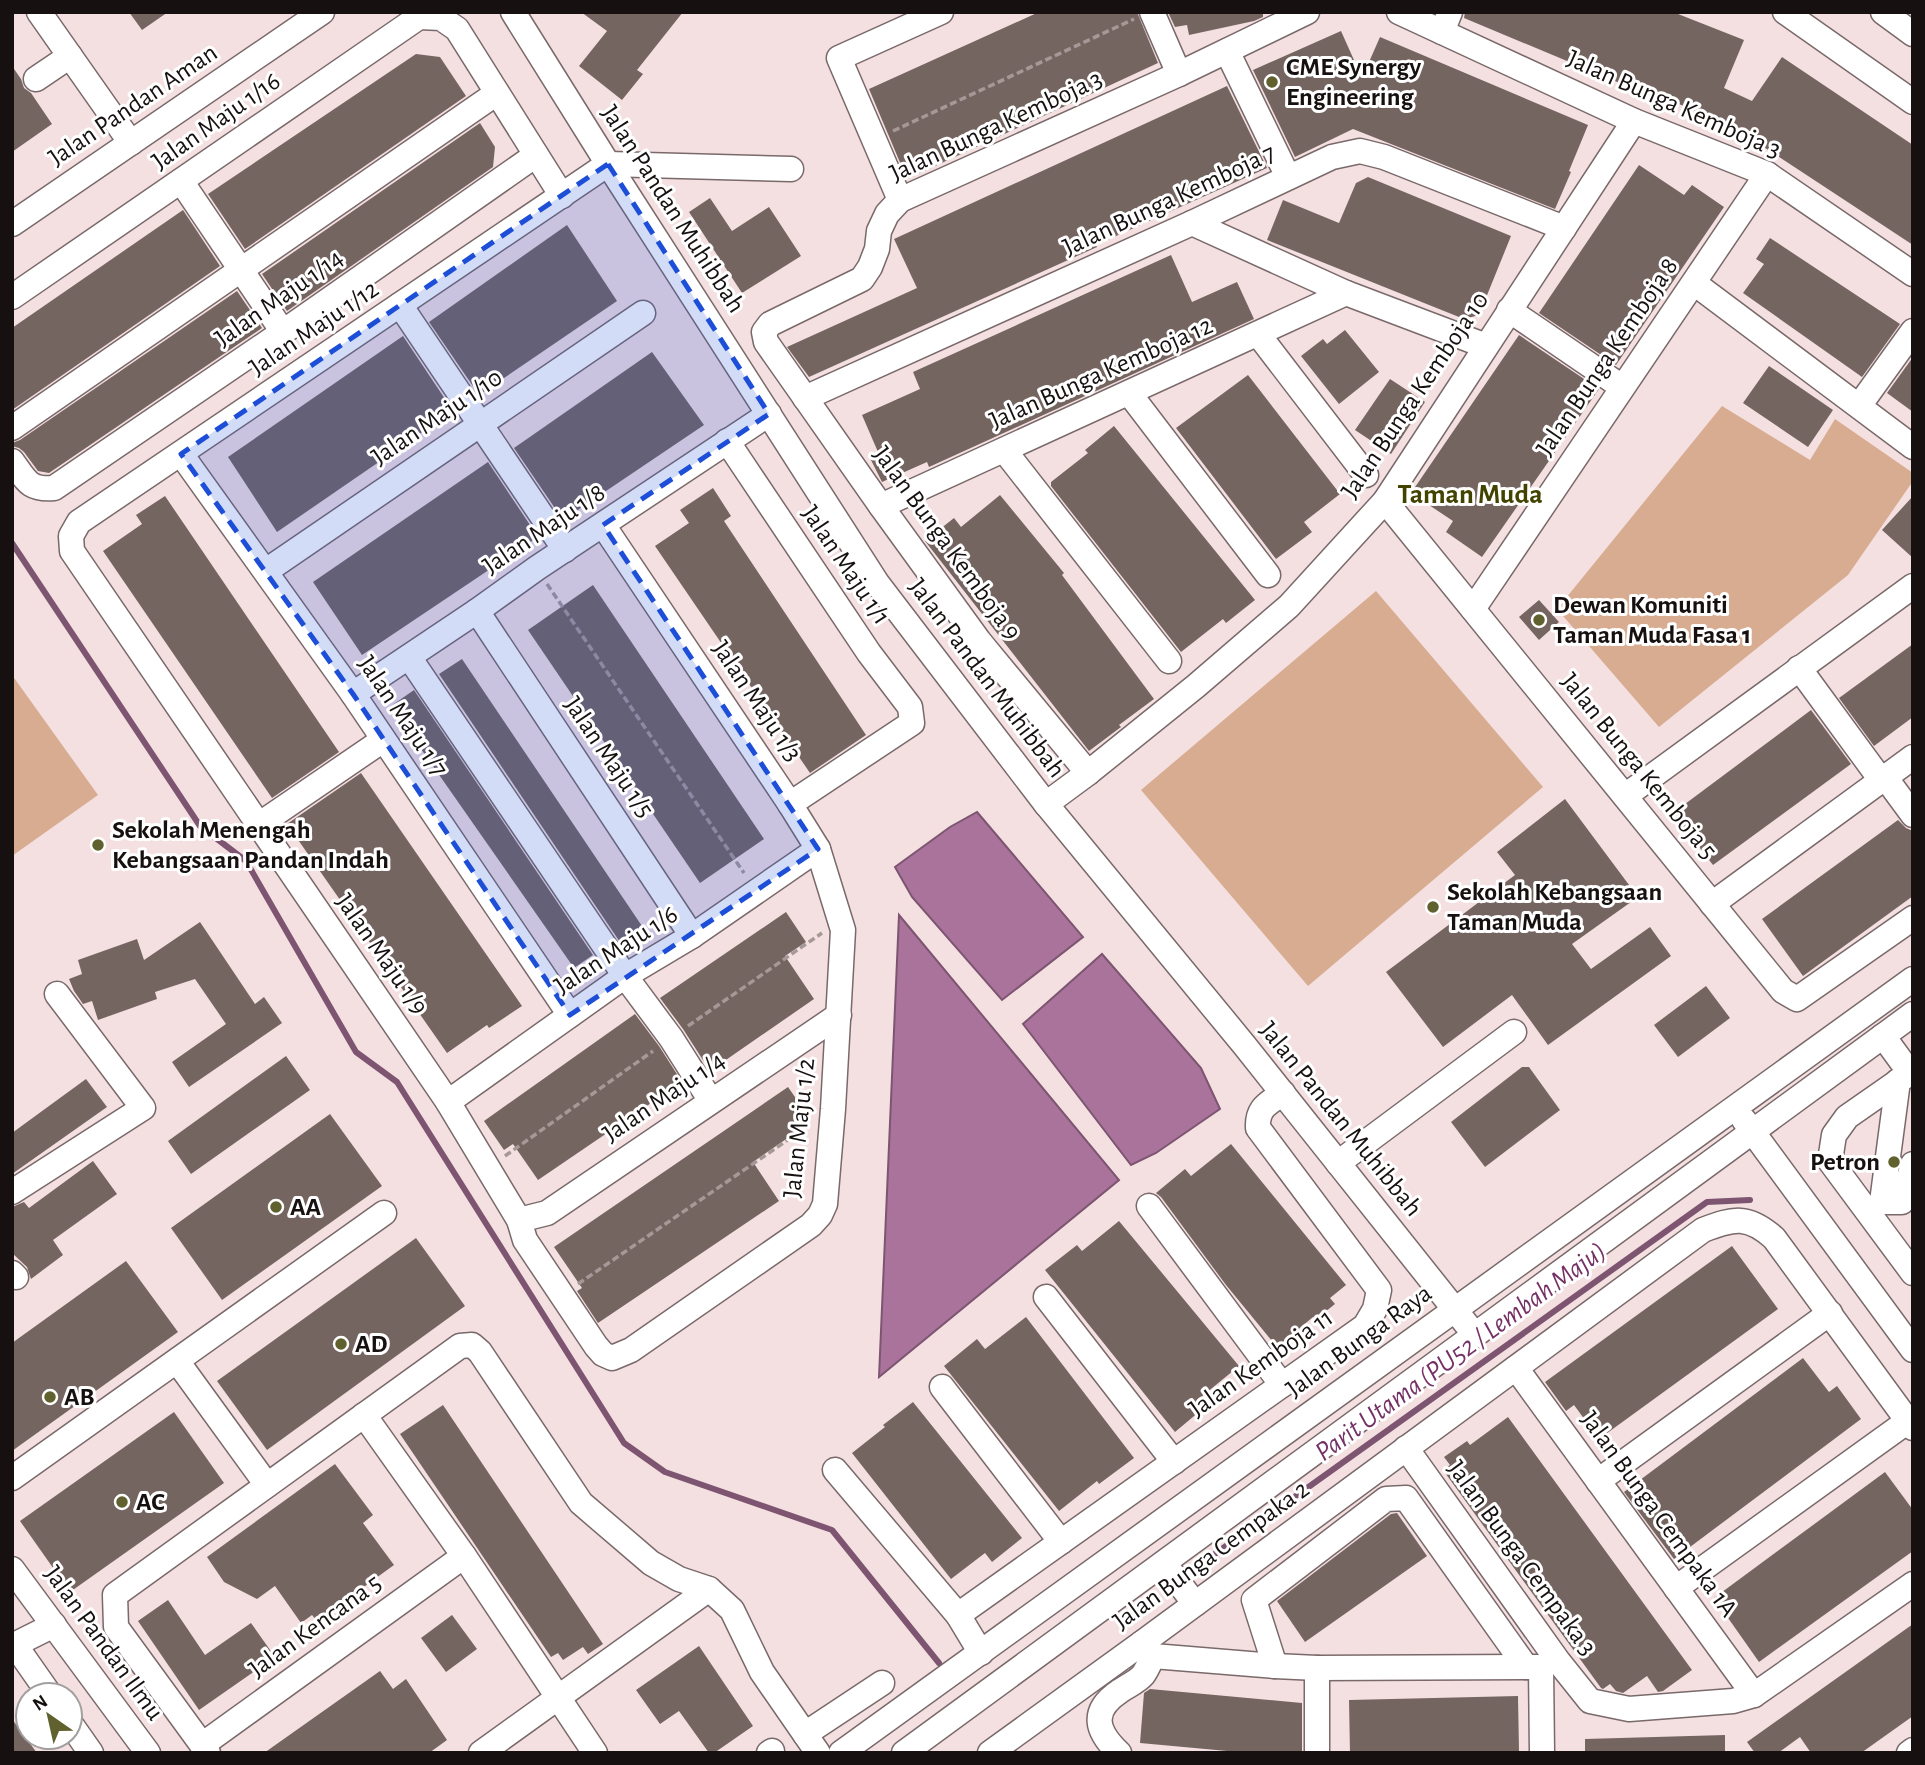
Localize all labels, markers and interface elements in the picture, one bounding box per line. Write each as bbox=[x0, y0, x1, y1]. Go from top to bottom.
street label: Jalan Pandan Aman bbox=[44, 39, 222, 171]
street label: Jalan Bunga Kemboja 3 bbox=[1563, 45, 1785, 163]
place label: CME Synergy Engineering bbox=[1286, 54, 1422, 110]
street label: Jalan Bunga Kemboja 3 bbox=[886, 65, 1106, 187]
street label: Jalan Maju 1/16 bbox=[147, 67, 285, 175]
marker: CME Synergy Engineering bbox=[1264, 74, 1280, 90]
street label: Jalan Pandan Muhibbah bbox=[596, 101, 750, 317]
street label: Jalan Bunga Kemboja 7 bbox=[1059, 139, 1279, 261]
street label: Jalan Maju 1/14 bbox=[210, 244, 348, 352]
street label: Jalan Bunga Kemboja 8 bbox=[1531, 253, 1683, 461]
street label: Jalan Maju 1/12 bbox=[245, 275, 383, 381]
street label: Jalan Bunga Kemboja 10 bbox=[1336, 287, 1494, 503]
street label: Jalan Bunga Kemboja 12 bbox=[986, 312, 1216, 434]
street label: Jalan Maju 1/10 bbox=[367, 364, 507, 470]
street label: Jalan Bunga Kemboja 9 bbox=[868, 441, 1026, 645]
street label: Jalan Maju 1/8 bbox=[478, 479, 610, 579]
district label: Taman Muda bbox=[1397, 481, 1543, 509]
street label: Jalan Maju 1/1 bbox=[797, 501, 895, 629]
street label: Jalan Pandan Muhibbah bbox=[904, 574, 1070, 782]
place label: Dewan Komuniti Taman Muda Fasa 1 bbox=[1553, 592, 1751, 648]
marker: Dewan Komuniti Taman Muda Fasa 1 bbox=[1531, 612, 1547, 628]
street label: Jalan Maju 1/3 bbox=[707, 636, 807, 766]
street label: Jalan Maju 1/7 bbox=[353, 651, 453, 781]
street label: Jalan Bunga Kemboja 5 bbox=[1556, 668, 1722, 864]
street label: Jalan Maju 1/5 bbox=[559, 692, 659, 822]
place label: Sekolah Menengah Kebangsaan Pandan Indah bbox=[112, 817, 389, 873]
marker: Sekolah Menengah Kebangsaan Pandan Indah bbox=[90, 837, 106, 853]
place label: Sekolah Kebangsaan Taman Muda bbox=[1447, 879, 1662, 935]
street label: Jalan Maju 1/9 bbox=[331, 889, 433, 1019]
marker: Sekolah Kebangsaan Taman Muda bbox=[1425, 899, 1441, 915]
street label: Jalan Maju 1/6 bbox=[550, 901, 682, 999]
street label: Jalan Pandan Muhibbah bbox=[1255, 1017, 1427, 1221]
street label: Jalan Maju 1/4 bbox=[598, 1047, 730, 1147]
street label: Jalan Maju 1/2 bbox=[779, 1057, 819, 1199]
place label: Petron bbox=[1810, 1149, 1880, 1175]
marker: Petron bbox=[1886, 1154, 1902, 1170]
place label: AA bbox=[290, 1194, 322, 1220]
marker: AA bbox=[268, 1199, 284, 1215]
water label: Parit Utama (PU52 / Lembah Maju) bbox=[1310, 1237, 1612, 1467]
street label: Jalan Bunga Raya bbox=[1281, 1280, 1437, 1402]
street label: Jalan Kemboja 11 bbox=[1184, 1304, 1338, 1422]
place label: AD bbox=[355, 1331, 388, 1357]
marker: AD bbox=[333, 1336, 349, 1352]
place label: AB bbox=[64, 1384, 95, 1410]
marker: AB bbox=[42, 1389, 58, 1405]
street label: Jalan Bunga Cempaka 1A bbox=[1576, 1406, 1742, 1622]
street label: Jalan Bunga Cempaka 3 bbox=[1443, 1456, 1601, 1660]
street label: Jalan Bunga Cempaka 2 bbox=[1108, 1475, 1314, 1635]
place label: AC bbox=[136, 1489, 165, 1515]
marker: AC bbox=[114, 1494, 130, 1510]
street label: Jalan Pandan Ilmu bbox=[39, 1561, 169, 1725]
street label: Jalan Kencana 5 bbox=[244, 1569, 386, 1683]
north arrow bbox=[14, 1681, 84, 1751]
text: N bbox=[30, 1692, 51, 1715]

